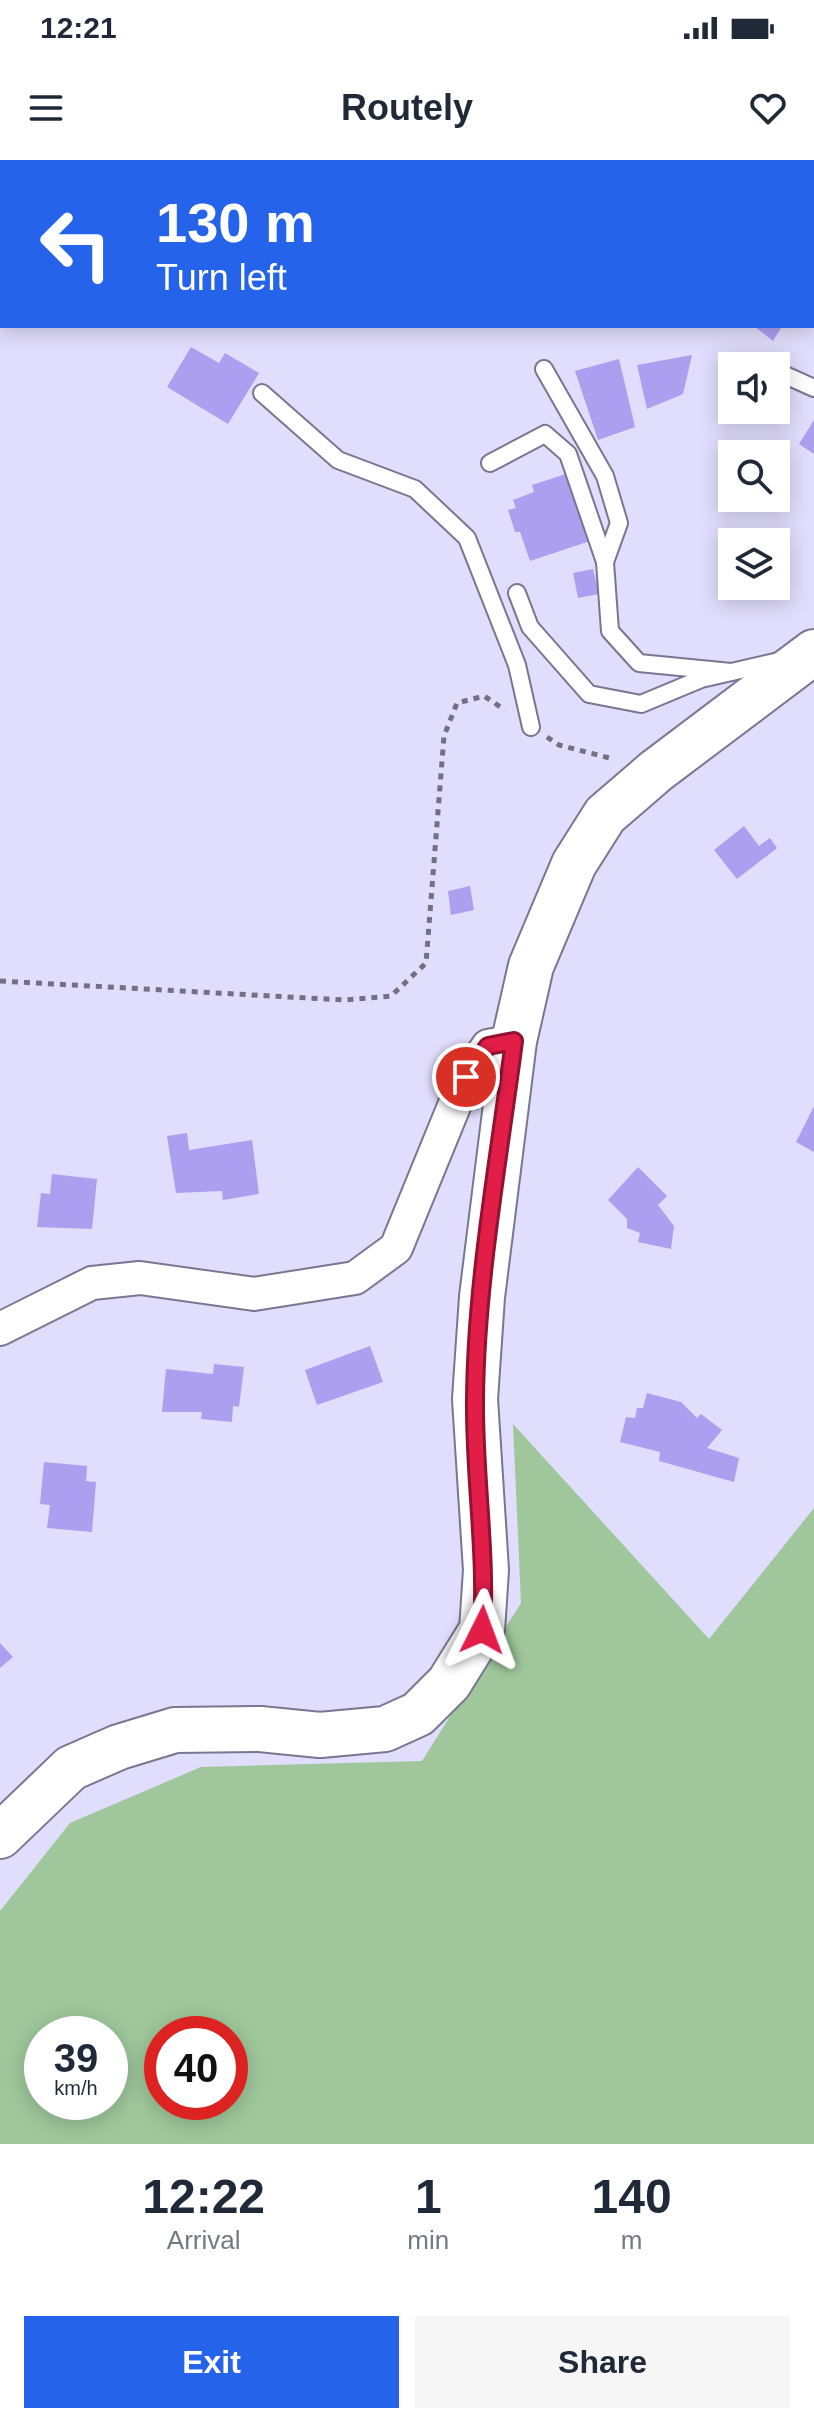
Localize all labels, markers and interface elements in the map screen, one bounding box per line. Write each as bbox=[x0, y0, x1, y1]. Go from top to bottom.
text: 12:21 bbox=[40, 11, 117, 44]
icon: menu bbox=[24, 86, 68, 130]
icon: heart bbox=[746, 86, 790, 130]
text: Routely bbox=[341, 87, 473, 128]
text: 130 m bbox=[156, 191, 315, 254]
icon: left bbox=[24, 192, 128, 296]
text: Turn left bbox=[156, 257, 287, 298]
map controls bbox=[718, 352, 790, 600]
button: sound bbox=[718, 352, 790, 424]
button: search bbox=[718, 440, 790, 512]
button: layers bbox=[718, 528, 790, 600]
pin bbox=[432, 1043, 500, 1111]
icon: arrive bbox=[444, 1055, 488, 1099]
position arrow bbox=[440, 1588, 524, 1672]
speed limit sign: 40 bbox=[144, 2016, 248, 2120]
text: 39 bbox=[54, 2036, 98, 2080]
text: km/h bbox=[54, 2077, 98, 2099]
text: 12:22 bbox=[142, 2170, 265, 2223]
text: 1 bbox=[415, 2170, 442, 2223]
text: 140 bbox=[592, 2170, 672, 2223]
text: Arrival bbox=[167, 2225, 241, 2255]
text: min bbox=[407, 2225, 449, 2255]
text: m bbox=[621, 2225, 642, 2255]
button: Exit bbox=[24, 2316, 399, 2408]
button: Share bbox=[415, 2316, 790, 2408]

